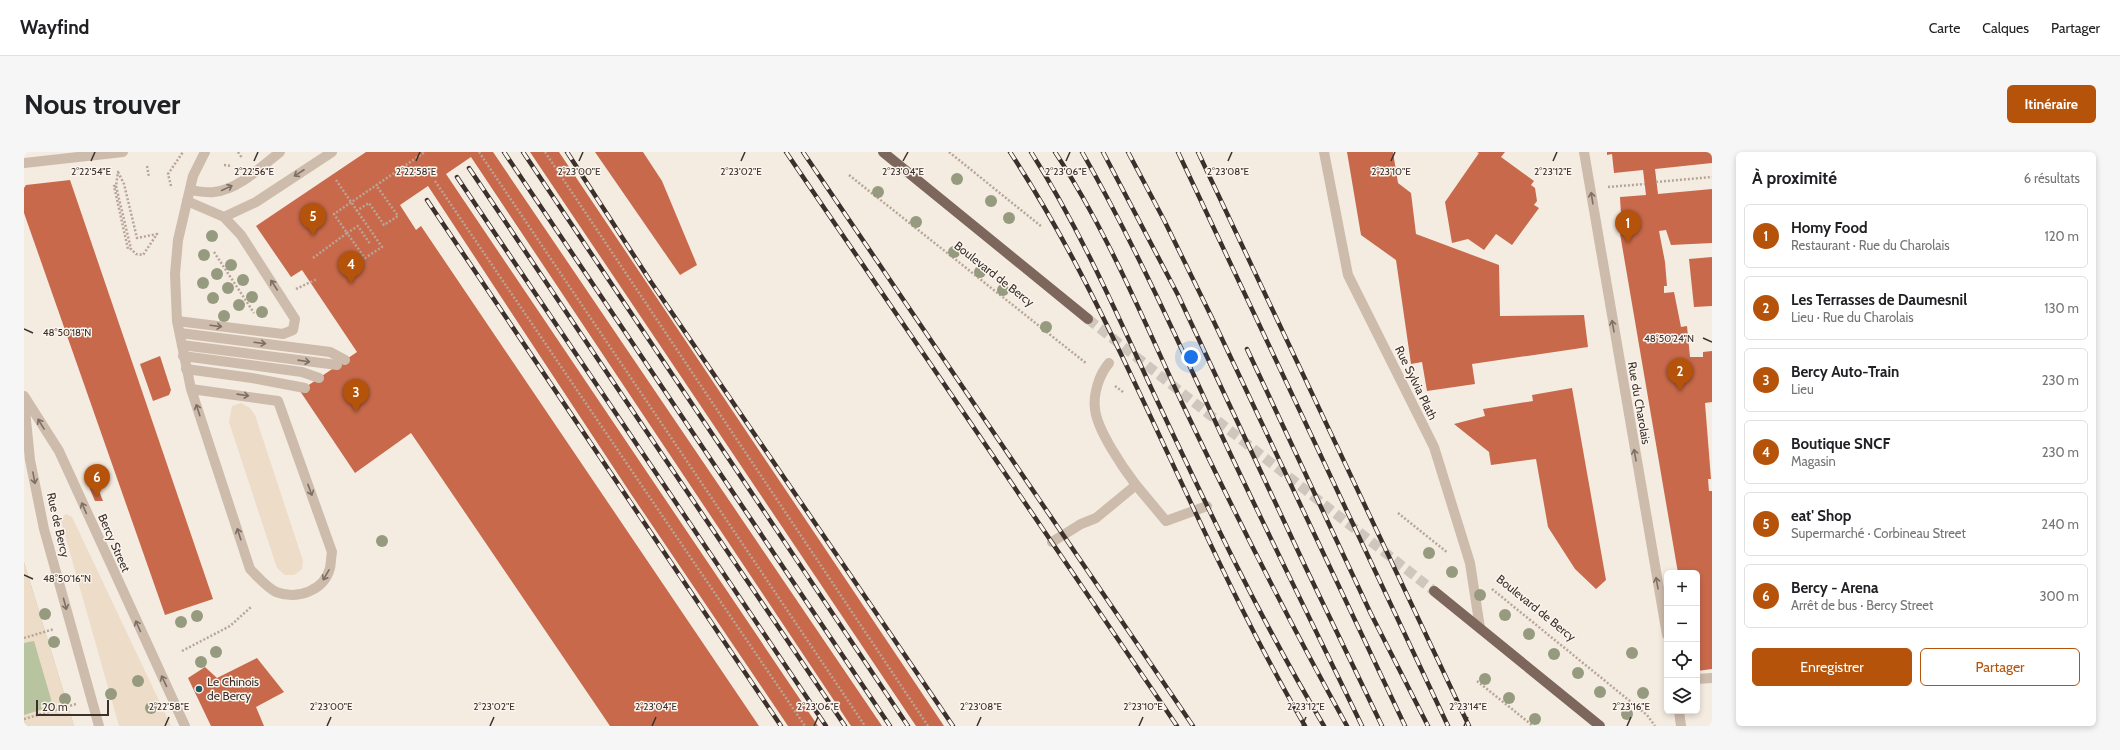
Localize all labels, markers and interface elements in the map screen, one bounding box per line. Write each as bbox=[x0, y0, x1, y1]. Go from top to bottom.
text: Wayfind bbox=[20, 16, 89, 39]
text: Carte bbox=[1929, 19, 1960, 37]
text: Calques bbox=[1982, 19, 2029, 37]
text: Partager bbox=[2051, 19, 2100, 37]
button: Itinéraire bbox=[2007, 85, 2096, 123]
text: Nous trouver bbox=[24, 87, 180, 121]
text: 2°22'54"E bbox=[71, 165, 112, 178]
text: 2°22'56"E bbox=[234, 165, 275, 178]
text: 2°22'58"E bbox=[396, 165, 437, 178]
text: 2°23'00"E bbox=[557, 165, 601, 178]
text: 2°23'02"E bbox=[720, 165, 762, 178]
text: 2°23'04"E bbox=[882, 165, 924, 178]
text: 2°23'06"E bbox=[1045, 165, 1087, 178]
text: 2°23'08"E bbox=[1207, 165, 1250, 178]
text: 2°23'10"E bbox=[1371, 165, 1411, 178]
text: 2°23'12"E bbox=[1534, 165, 1572, 178]
text: À proximité bbox=[1752, 168, 1837, 188]
one-way arrow bbox=[293, 170, 305, 178]
text: 6 résultats bbox=[2024, 170, 2080, 186]
one-way arrow bbox=[221, 184, 233, 191]
one-way arrow bbox=[1587, 192, 1595, 205]
pin: 5 bbox=[300, 203, 326, 236]
pin: 1 bbox=[1615, 210, 1641, 243]
text: Homy Food bbox=[1791, 219, 1868, 237]
text: 1 bbox=[1764, 228, 1768, 244]
text: 120 m bbox=[2045, 228, 2079, 244]
text: Restaurant · Rue du Charolais bbox=[1791, 237, 1950, 253]
street label: Boulevard de Bercy bbox=[951, 238, 1037, 310]
pin: 4 bbox=[338, 251, 364, 284]
one-way arrow bbox=[269, 279, 277, 291]
text: Les Terrasses de Daumesnil bbox=[1791, 291, 1967, 309]
text: 2 bbox=[1763, 300, 1769, 316]
text: 130 m bbox=[2044, 300, 2079, 316]
text: Lieu · Rue du Charolais bbox=[1791, 309, 1914, 325]
one-way arrow bbox=[1609, 320, 1617, 333]
one-way arrow bbox=[209, 322, 222, 330]
text: 48°50'18"N bbox=[43, 326, 91, 339]
text: 48°50'24"N bbox=[1644, 332, 1694, 345]
one-way arrow bbox=[253, 339, 266, 347]
street label: Rue Sylvia Plath bbox=[1392, 343, 1441, 422]
your location bbox=[1181, 347, 1201, 367]
one-way arrow bbox=[297, 357, 310, 365]
pin: 2 bbox=[1667, 358, 1693, 391]
street label: Rue du Charolais bbox=[1625, 360, 1654, 446]
text: Bercy Auto-Train bbox=[1791, 363, 1899, 381]
text: 3 bbox=[1762, 372, 1770, 388]
text: 230 m bbox=[2042, 372, 2079, 388]
pin: 3 bbox=[343, 379, 369, 412]
text: Lieu bbox=[1791, 381, 1814, 397]
one-way arrow bbox=[236, 391, 249, 399]
one-way arrow bbox=[194, 404, 201, 417]
one-way arrow bbox=[37, 418, 45, 430]
text: Boutique SNCF bbox=[1791, 435, 1890, 453]
text: 4 bbox=[1762, 444, 1770, 460]
text: 230 m bbox=[2042, 444, 2079, 460]
one-way arrow bbox=[1631, 449, 1639, 462]
text: Magasin bbox=[1791, 453, 1836, 469]
pin: 6 bbox=[84, 464, 110, 497]
one-way arrow bbox=[30, 471, 38, 484]
one-way arrow bbox=[307, 484, 315, 496]
street label: Rue de Bercy bbox=[44, 491, 73, 559]
one-way arrow bbox=[80, 502, 87, 514]
text: eat' Shop bbox=[1791, 507, 1851, 525]
street label: Bercy Street bbox=[95, 511, 134, 574]
text: 5 bbox=[1763, 516, 1769, 532]
text: 240 m bbox=[2041, 516, 2079, 532]
text: Supermarché · Corbineau Street bbox=[1791, 525, 1966, 541]
one-way arrow bbox=[235, 527, 242, 540]
one-way arrow bbox=[321, 569, 329, 581]
map controls bbox=[1664, 570, 1700, 714]
button: + bbox=[1664, 570, 1700, 606]
street label: Boulevard de Bercy bbox=[1494, 571, 1579, 644]
text: 48°50'16"N bbox=[43, 572, 91, 585]
one-way arrow bbox=[1653, 576, 1661, 589]
text: Bercy - Arena bbox=[1791, 579, 1879, 597]
text: 6 bbox=[1762, 588, 1770, 604]
text: 300 m bbox=[2039, 588, 2079, 604]
one-way arrow bbox=[62, 597, 69, 610]
text: Arrêt de bus · Bercy Street bbox=[1791, 597, 1933, 613]
button: − bbox=[1664, 606, 1700, 642]
one-way arrow bbox=[134, 621, 141, 633]
button: locate bbox=[1664, 642, 1700, 678]
button: Enregistrer bbox=[1752, 648, 1912, 686]
button: Partager bbox=[1920, 648, 2080, 686]
place label: Le Chinois de Bercy bbox=[207, 674, 259, 703]
one-way arrow bbox=[160, 675, 167, 687]
button: layers bbox=[1664, 678, 1700, 714]
marker: Le Chinois de Bercy bbox=[194, 684, 204, 694]
scale bar bbox=[36, 698, 109, 717]
text: 20 m bbox=[42, 700, 68, 714]
text: 2°22'58"E bbox=[149, 700, 190, 713]
text: 2°23'00"E bbox=[309, 700, 353, 713]
text: 2°23'02"E bbox=[473, 700, 515, 713]
text: 2°23'04"E bbox=[635, 700, 677, 713]
text: 2°23'06"E bbox=[797, 700, 839, 713]
text: 2°23'08"E bbox=[960, 700, 1003, 713]
text: 2°23'10"E bbox=[1123, 700, 1163, 713]
text: 2°23'12"E bbox=[1287, 700, 1325, 713]
text: 2°23'14"E bbox=[1449, 700, 1488, 713]
text: 2°23'16"E bbox=[1612, 700, 1651, 713]

